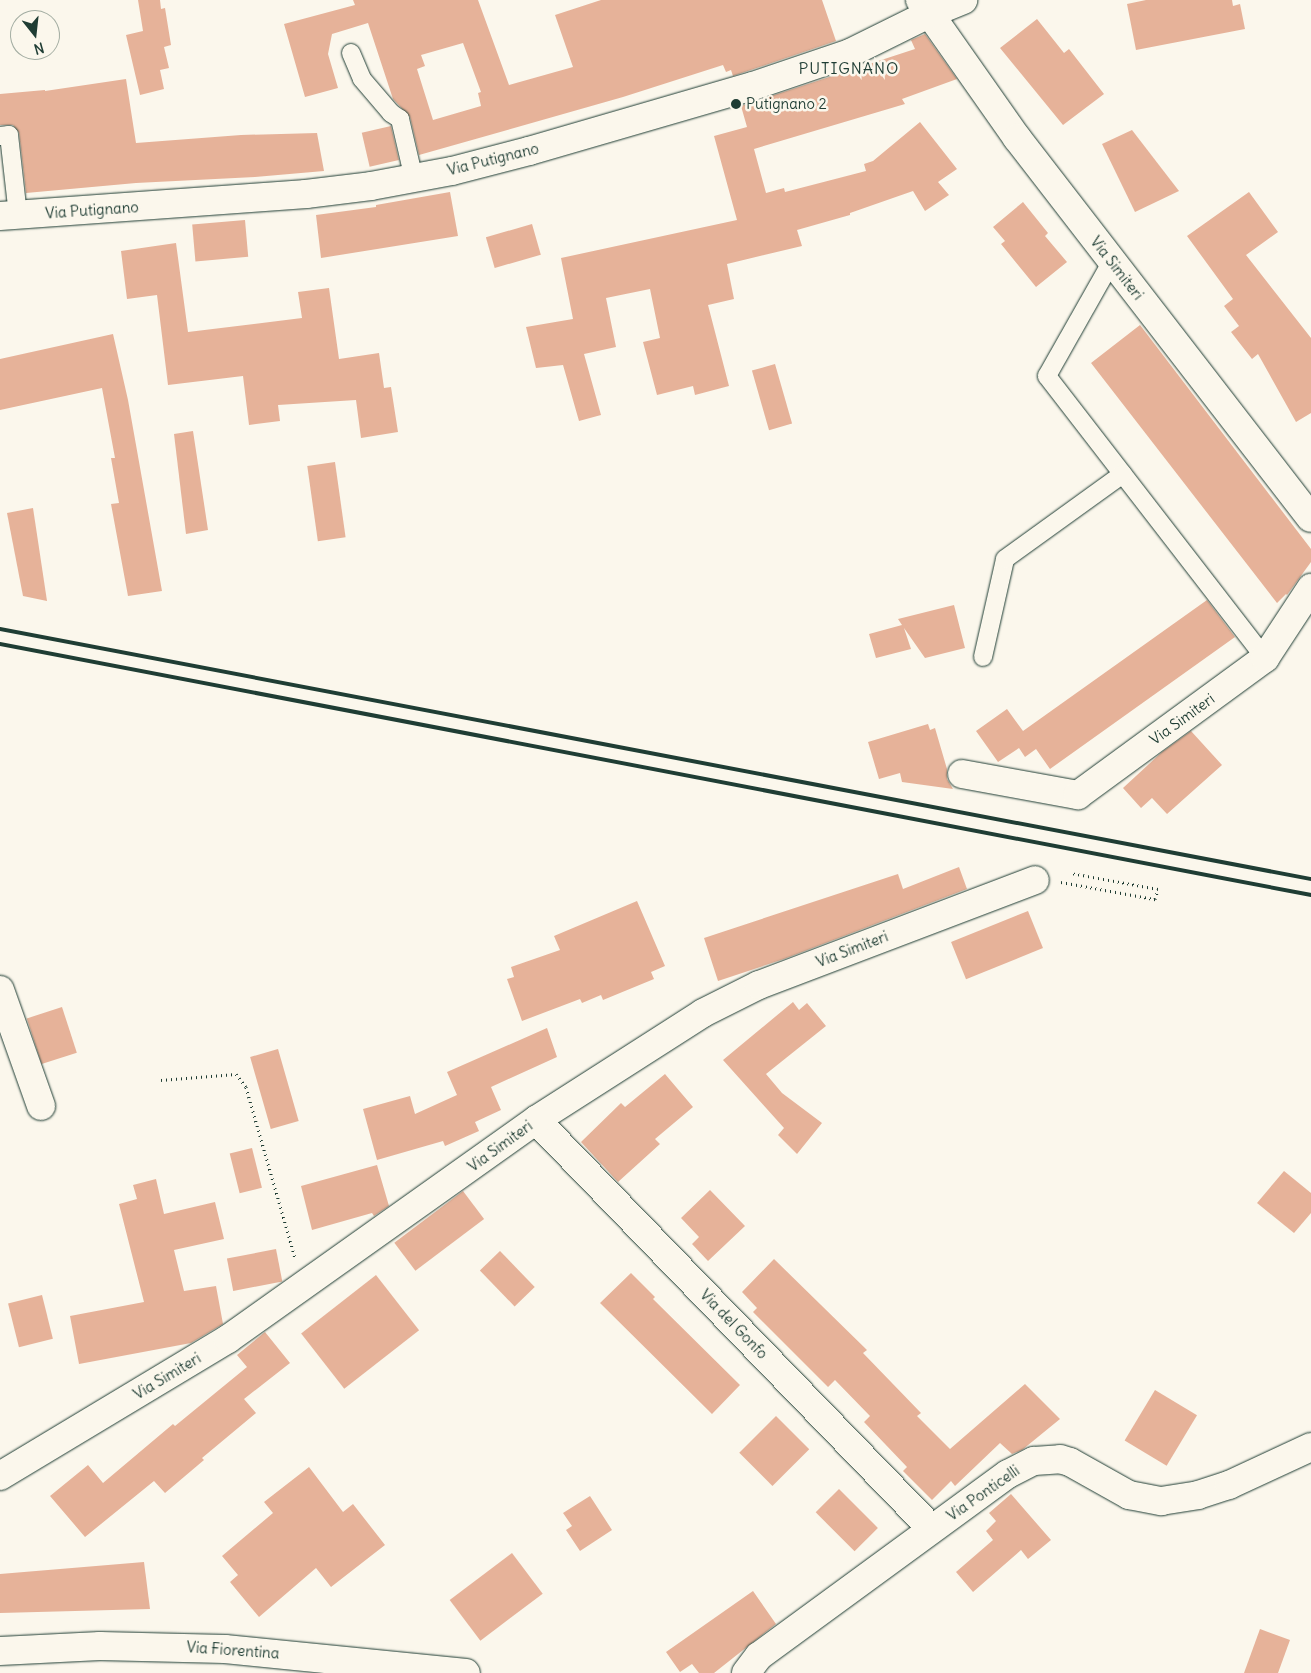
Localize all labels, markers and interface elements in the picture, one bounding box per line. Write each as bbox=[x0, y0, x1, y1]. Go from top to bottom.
north arrow bbox=[10, 10, 60, 60]
text: N bbox=[32, 38, 46, 58]
district label: PUTIGNANO bbox=[797, 58, 901, 78]
place label: Putignano 2 bbox=[746, 95, 827, 113]
marker: Putignano 2 bbox=[730, 98, 742, 110]
street label: Via Putignano bbox=[445, 139, 541, 179]
street label: Via Putignano bbox=[45, 198, 139, 222]
street label: Via Simiteri bbox=[1087, 233, 1147, 303]
street label: Via Simiteri bbox=[1146, 690, 1218, 748]
street label: Via Simiteri bbox=[814, 927, 890, 971]
street label: Via Simiteri bbox=[464, 1117, 536, 1175]
street label: Via del Gonfo bbox=[696, 1286, 772, 1362]
street label: Via Simiteri bbox=[130, 1349, 204, 1403]
street label: Via Ponticelli bbox=[943, 1461, 1023, 1525]
street label: Via Fiorentina bbox=[186, 1638, 280, 1662]

